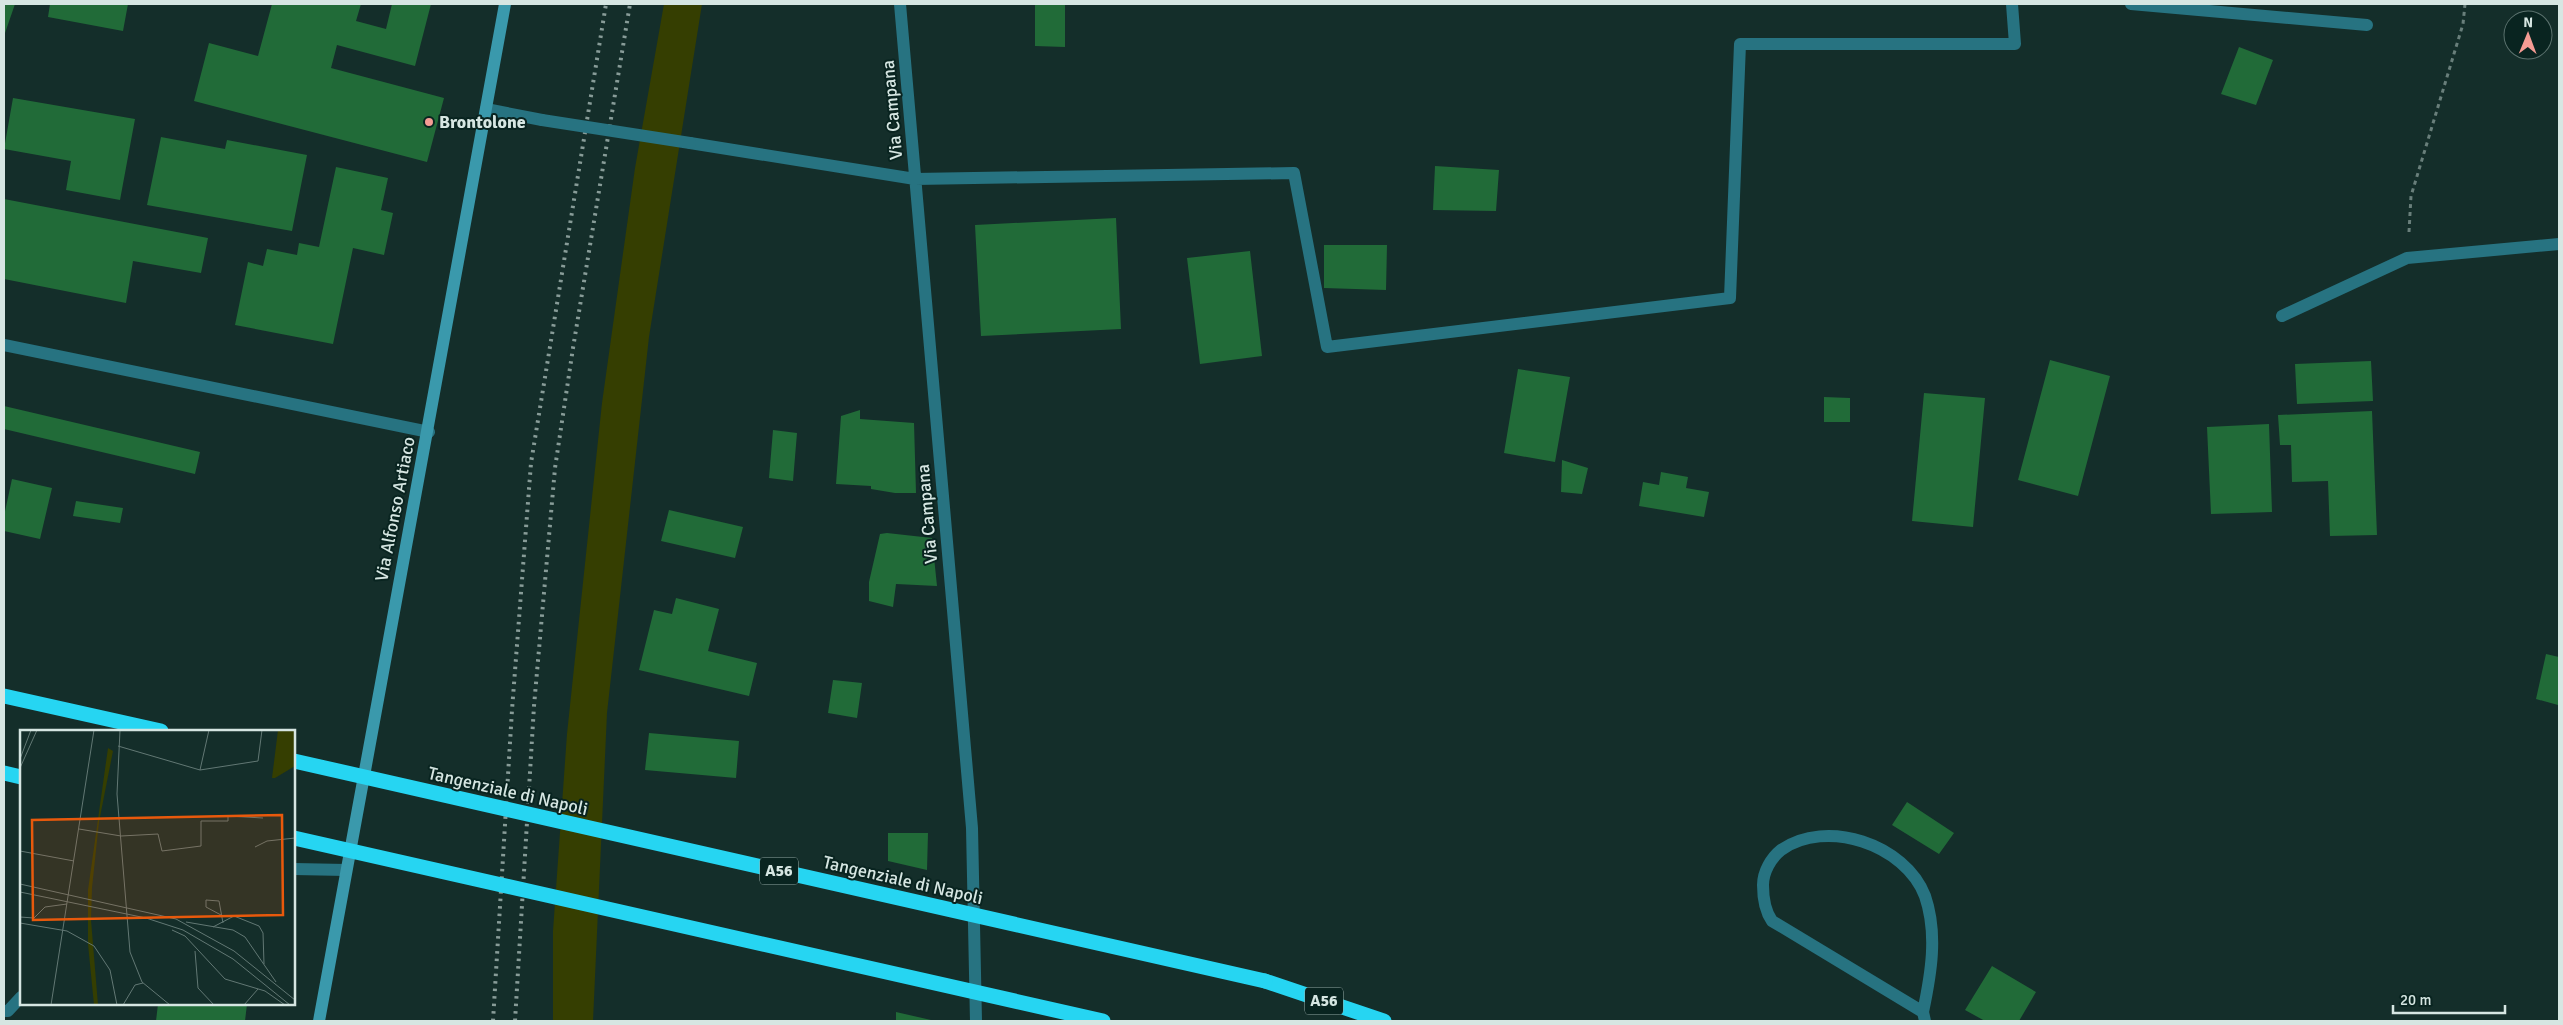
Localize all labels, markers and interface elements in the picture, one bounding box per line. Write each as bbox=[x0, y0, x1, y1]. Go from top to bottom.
north arrow bbox=[2503, 10, 2553, 60]
text: N bbox=[2523, 14, 2533, 31]
street label: Via Campana bbox=[877, 59, 907, 161]
place label: Brontolone bbox=[439, 111, 526, 133]
marker: Brontolone bbox=[423, 116, 435, 128]
street label: Via Alfonso Artiaco bbox=[370, 435, 420, 583]
street label: Via Campana bbox=[912, 463, 942, 565]
inset map bbox=[20, 730, 295, 1005]
street label: Tangenziale di Napoli bbox=[426, 762, 590, 820]
street label: Tangenziale di Napoli bbox=[821, 851, 985, 909]
road number: A56 bbox=[760, 858, 798, 884]
scale bar bbox=[2393, 982, 2506, 1014]
road number: A56 bbox=[1305, 988, 1343, 1014]
text: 20 m bbox=[2400, 991, 2431, 1009]

